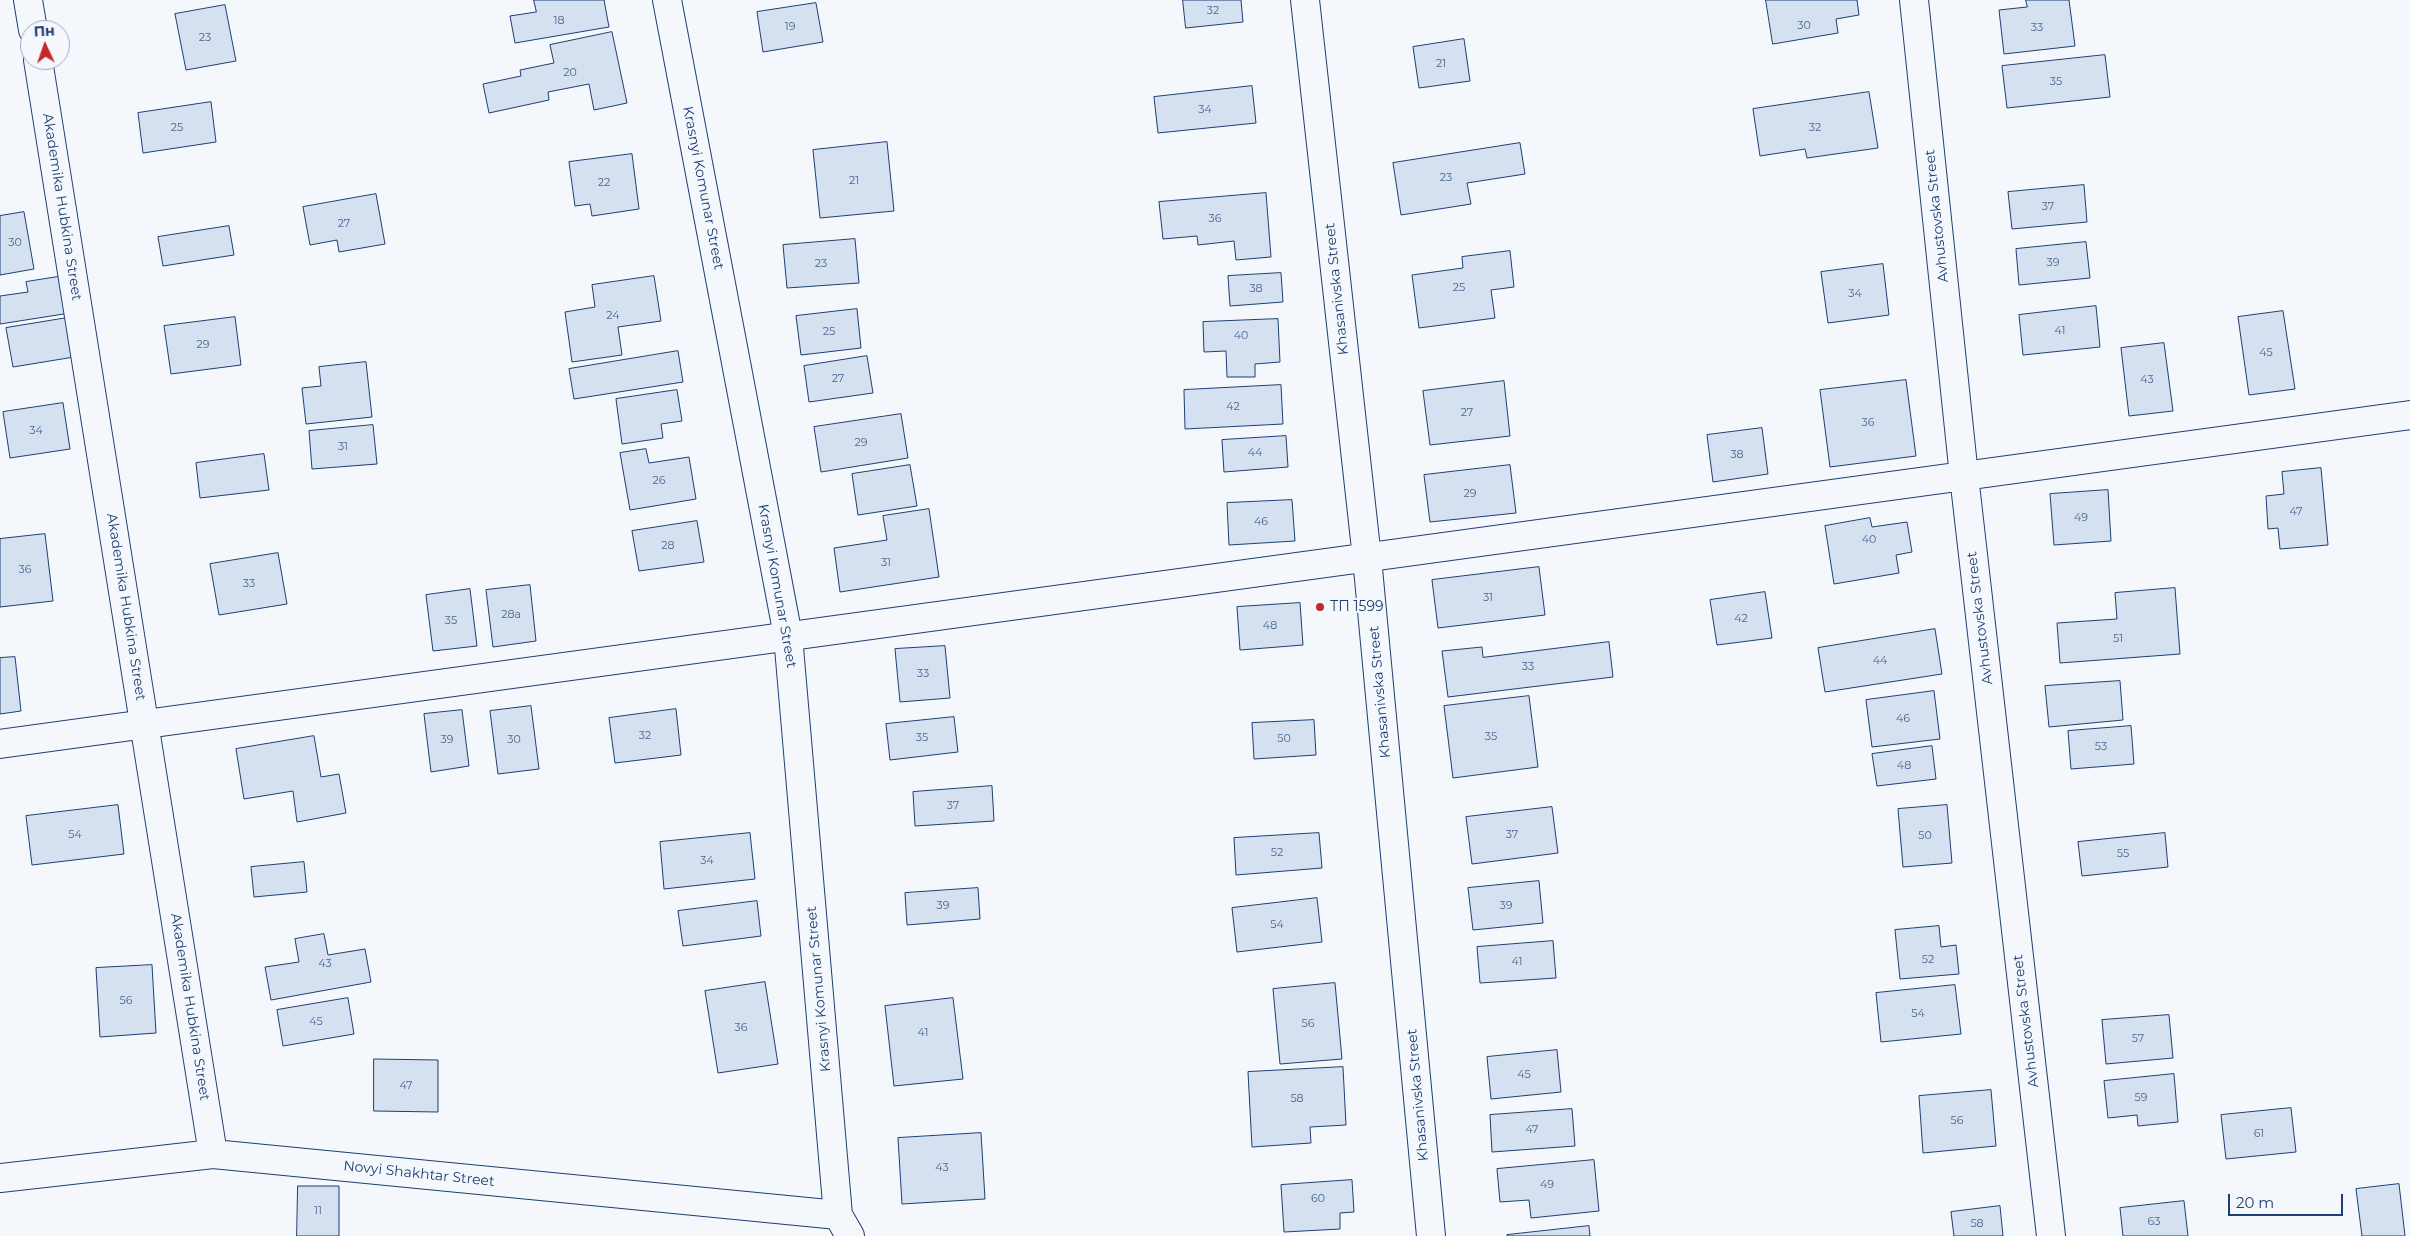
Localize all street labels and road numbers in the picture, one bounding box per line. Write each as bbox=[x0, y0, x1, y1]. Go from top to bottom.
street label: Krasnyi Komunar Street bbox=[679, 105, 727, 271]
street label: Akademika Hubkina Street bbox=[39, 112, 85, 302]
street label: Avhustovska Street bbox=[1922, 149, 1952, 283]
street label: Khasanivska Street bbox=[1322, 222, 1352, 356]
street label: Krasnyi Komunar Street bbox=[754, 503, 800, 669]
street label: Akademika Hubkina Street bbox=[103, 512, 149, 702]
street label: Avhustovska Street bbox=[1964, 551, 1996, 685]
street label: Khasanivska Street bbox=[1366, 625, 1394, 759]
street label: Krasnyi Komunar Street bbox=[803, 906, 835, 1072]
street label: Akademika Hubkina Street bbox=[167, 912, 213, 1102]
street label: Avhustovska Street bbox=[2010, 954, 2042, 1088]
street label: Khasanivska Street bbox=[1404, 1028, 1432, 1162]
street label: Novyi Shakhtar Street bbox=[343, 1158, 495, 1190]

